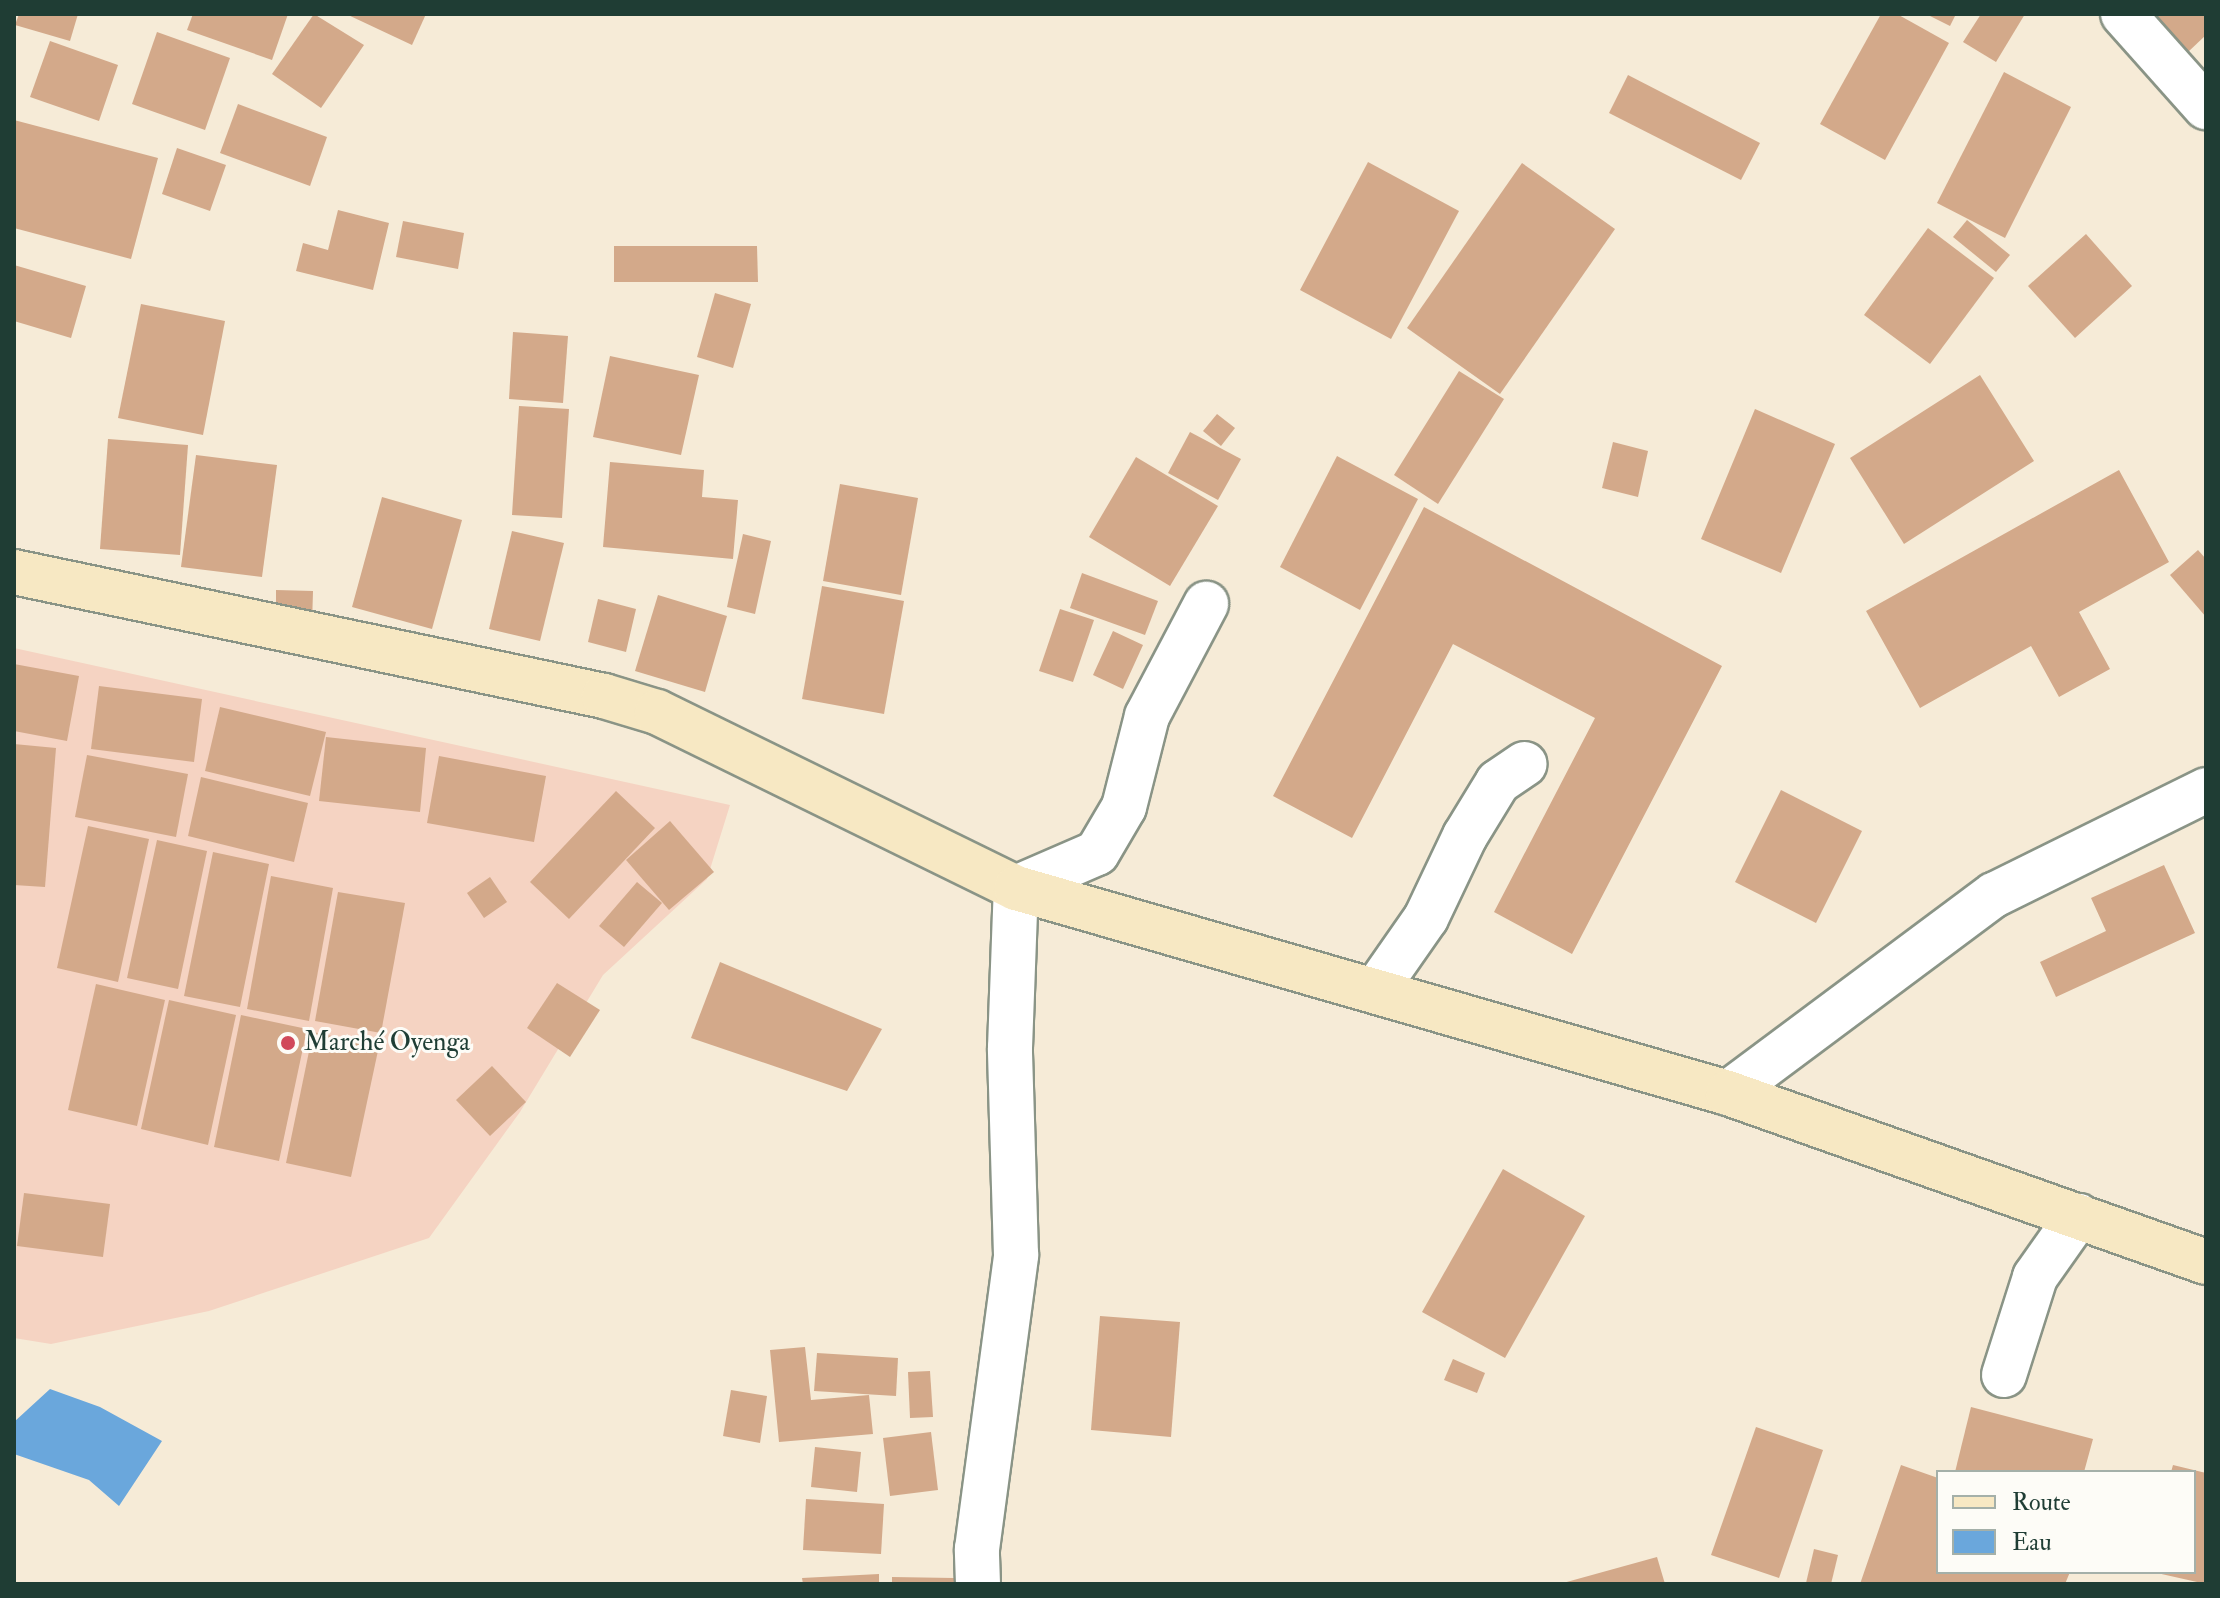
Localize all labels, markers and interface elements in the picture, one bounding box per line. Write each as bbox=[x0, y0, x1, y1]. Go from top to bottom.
place label: Marché Oyenga bbox=[304, 1027, 470, 1059]
marker: Marché Oyenga bbox=[279, 1034, 297, 1052]
legend bbox=[1936, 1470, 2196, 1574]
text: Route bbox=[2012, 1487, 2071, 1518]
text: Eau bbox=[2012, 1527, 2052, 1558]

